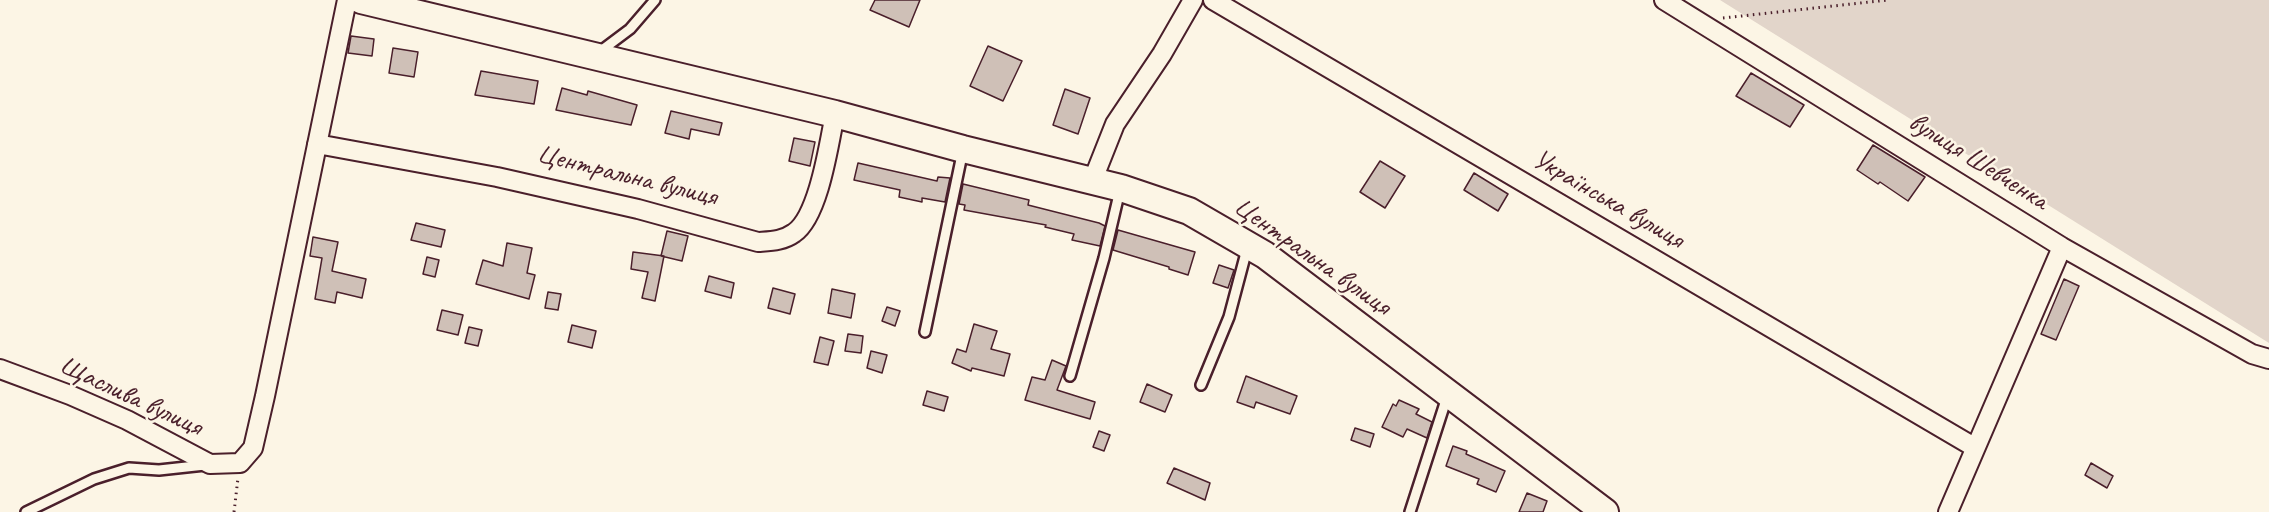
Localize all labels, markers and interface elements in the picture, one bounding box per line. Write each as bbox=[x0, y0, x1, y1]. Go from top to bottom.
street label: вулиця Шевченка bbox=[1902, 106, 2054, 218]
street label: Центральна вулиця bbox=[533, 137, 721, 215]
street label: Українська вулиця bbox=[1526, 143, 1690, 257]
street label: Центральна вулиця bbox=[1227, 190, 1397, 324]
street label: Щаслива вулиця bbox=[55, 350, 207, 444]

